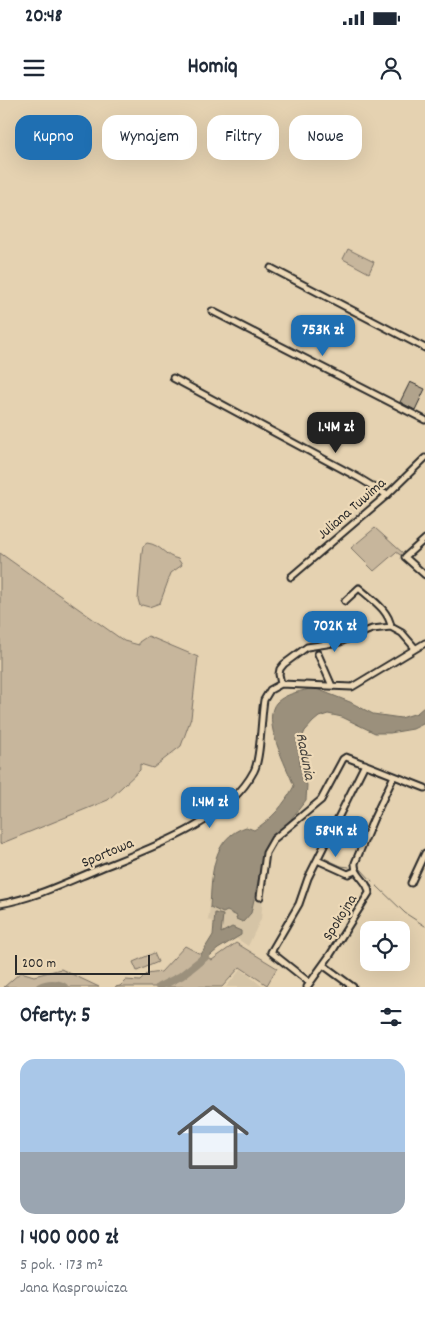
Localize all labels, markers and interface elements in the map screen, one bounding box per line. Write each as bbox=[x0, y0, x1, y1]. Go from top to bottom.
text: 20:48 bbox=[25, 4, 62, 31]
text: Homiq bbox=[188, 52, 237, 83]
icon: menu bbox=[20, 54, 48, 82]
icon: person bbox=[377, 54, 405, 82]
chip: Kupno bbox=[15, 115, 92, 160]
chip: Wynajem bbox=[102, 115, 197, 160]
chip: Filtry bbox=[207, 115, 279, 160]
chip: Nowe bbox=[289, 115, 362, 160]
pin: 753K zł bbox=[277, 314, 369, 357]
text: 753K zł bbox=[302, 319, 344, 342]
pin: 1.4M zł bbox=[290, 412, 382, 454]
text: 1.4M zł bbox=[318, 416, 354, 439]
street label: Juliana Tuwima bbox=[313, 473, 392, 546]
pin: 702K zł bbox=[289, 610, 381, 653]
text: 702K zł bbox=[313, 615, 357, 638]
water label: Radunia bbox=[289, 731, 321, 783]
pin: 1.4M zł bbox=[164, 786, 256, 829]
text: 1.4M zł bbox=[192, 791, 228, 814]
pin: 584K zł bbox=[290, 816, 382, 858]
text: 584K zł bbox=[315, 820, 357, 843]
street label: Sportowa bbox=[78, 833, 138, 875]
street label: Spokojna bbox=[318, 890, 364, 945]
map controls bbox=[360, 921, 410, 971]
button: locate bbox=[360, 921, 410, 971]
scale bar bbox=[15, 952, 150, 975]
text: 200 m bbox=[22, 954, 56, 974]
text: Oferty: 5 bbox=[20, 1002, 91, 1032]
icon: filters bbox=[377, 1003, 405, 1031]
icon: home bbox=[168, 1092, 258, 1182]
text: 1 400 000 zł bbox=[20, 1224, 118, 1254]
text: 5 pok. · 173 m² bbox=[20, 1254, 103, 1277]
text: Jana Kasprowicza bbox=[20, 1277, 127, 1300]

